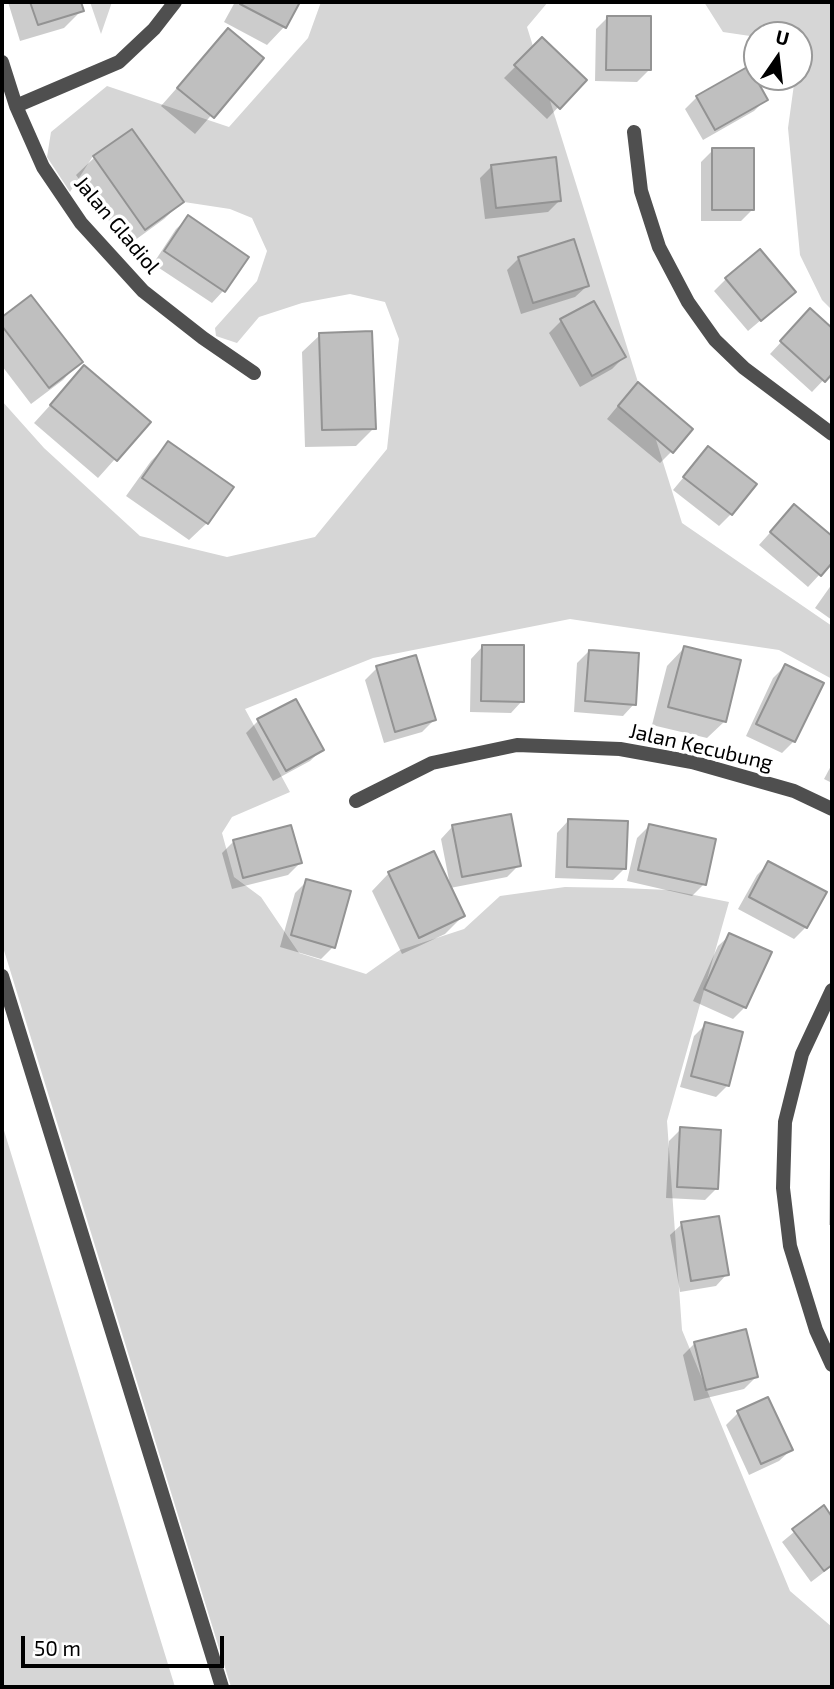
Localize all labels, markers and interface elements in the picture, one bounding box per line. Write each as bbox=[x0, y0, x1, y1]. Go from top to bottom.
north arrow bbox=[743, 21, 813, 91]
text: U bbox=[774, 24, 792, 50]
street label: Jalan Gladiol bbox=[69, 171, 165, 279]
street label: Jalan Kecubung bbox=[627, 718, 775, 776]
scale bar bbox=[24, 1622, 228, 1666]
text: 50 m bbox=[34, 1635, 81, 1660]

